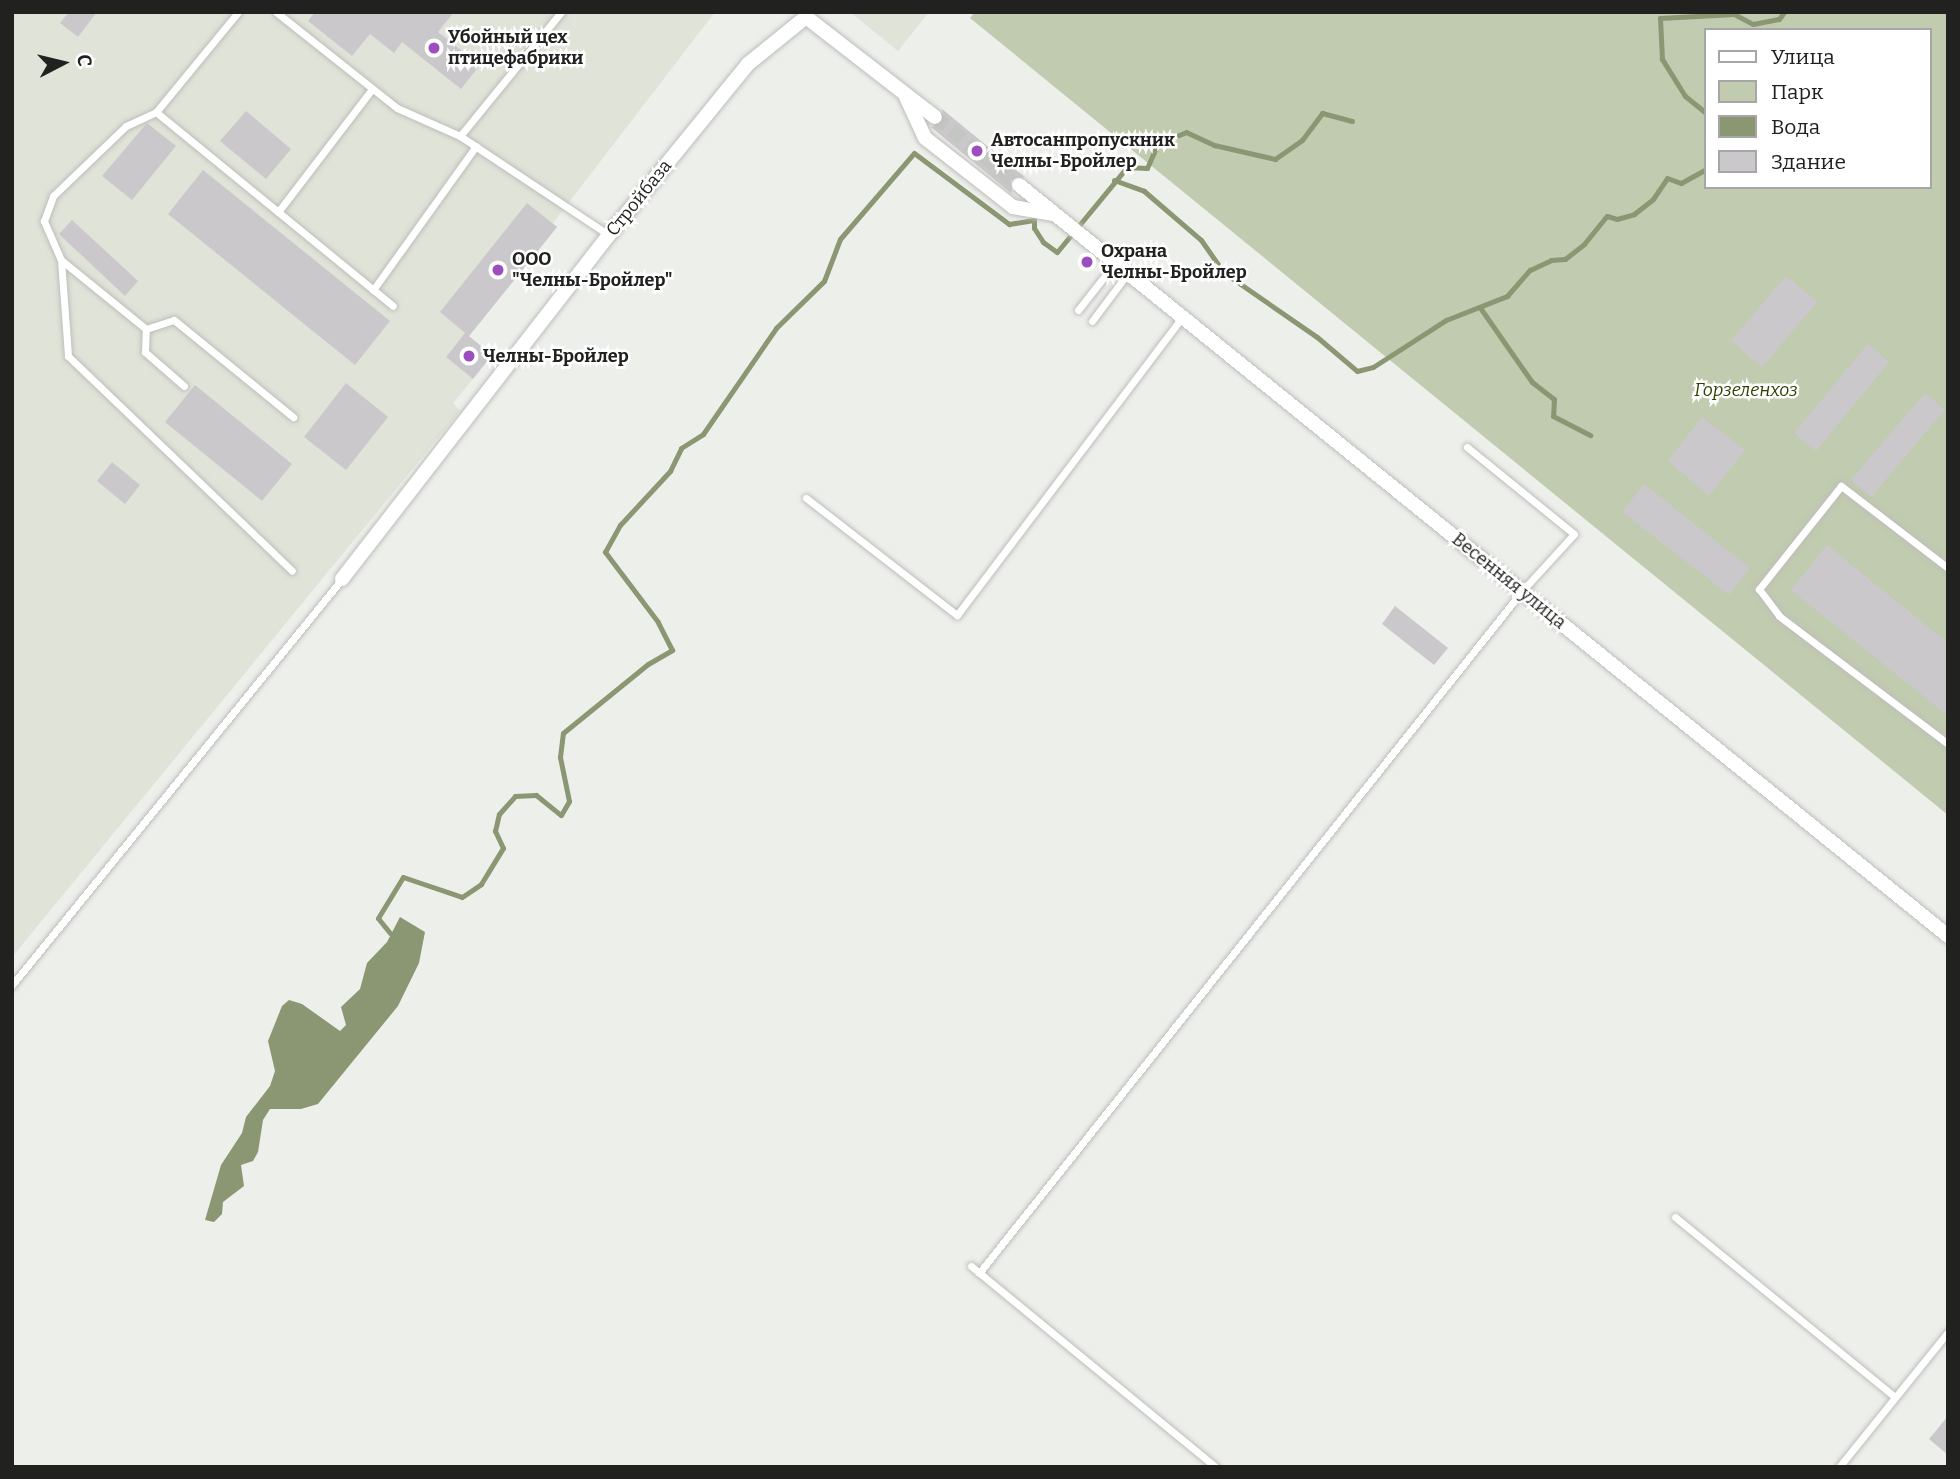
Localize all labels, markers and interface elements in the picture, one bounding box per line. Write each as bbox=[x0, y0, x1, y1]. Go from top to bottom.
place label: Убойный цех птицефабрики bbox=[448, 27, 583, 70]
north arrow bbox=[28, 28, 98, 98]
legend bbox=[1704, 28, 1932, 189]
marker: Убойный цех птицефабрики bbox=[426, 40, 442, 56]
text: Улица bbox=[1771, 44, 1835, 70]
text: С bbox=[72, 53, 96, 68]
text: Парк bbox=[1771, 79, 1823, 105]
text: Вода bbox=[1771, 114, 1820, 140]
place label: Автосанпропускник Челны-Бройлер bbox=[991, 130, 1175, 172]
marker: Автосанпропускник Челны-Бройлер bbox=[969, 143, 985, 159]
text: Здание bbox=[1771, 149, 1846, 175]
street label: Стройбаза bbox=[602, 155, 676, 241]
place label: Охрана Челны-Бройлер bbox=[1101, 241, 1247, 284]
place label: ООО "Челны-Бройлер" bbox=[512, 249, 672, 292]
marker: Охрана Челны-Бройлер bbox=[1079, 254, 1095, 270]
marker: ООО "Челны-Бройлер" bbox=[490, 262, 506, 278]
place label: Челны-Бройлер bbox=[483, 345, 629, 367]
marker: Челны-Бройлер bbox=[461, 348, 477, 364]
park label: Горзеленхоз bbox=[1694, 379, 1798, 401]
street label: Весенняя улица bbox=[1448, 528, 1570, 634]

